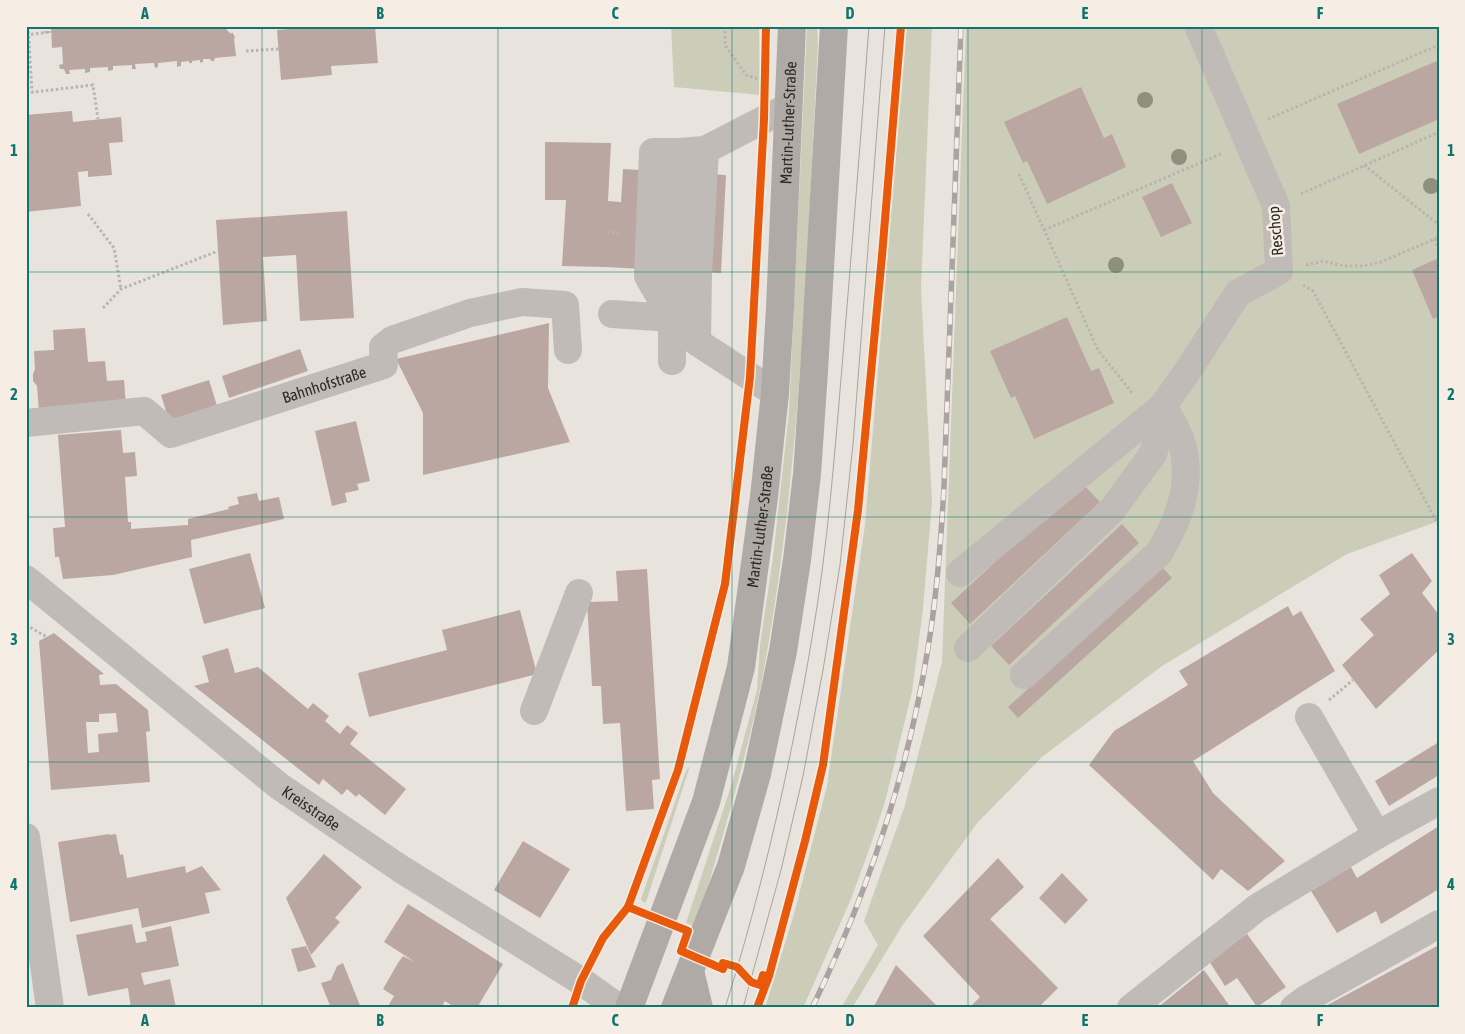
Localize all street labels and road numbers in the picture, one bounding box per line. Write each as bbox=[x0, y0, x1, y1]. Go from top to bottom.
street label: Martin-Luther-Straße bbox=[776, 61, 799, 185]
street label: Reschop bbox=[1264, 205, 1287, 257]
street label: Bahnhofstraße bbox=[280, 362, 368, 406]
street label: Martin-Luther-Straße bbox=[743, 465, 776, 589]
street label: Kreisstraße bbox=[279, 782, 344, 834]

